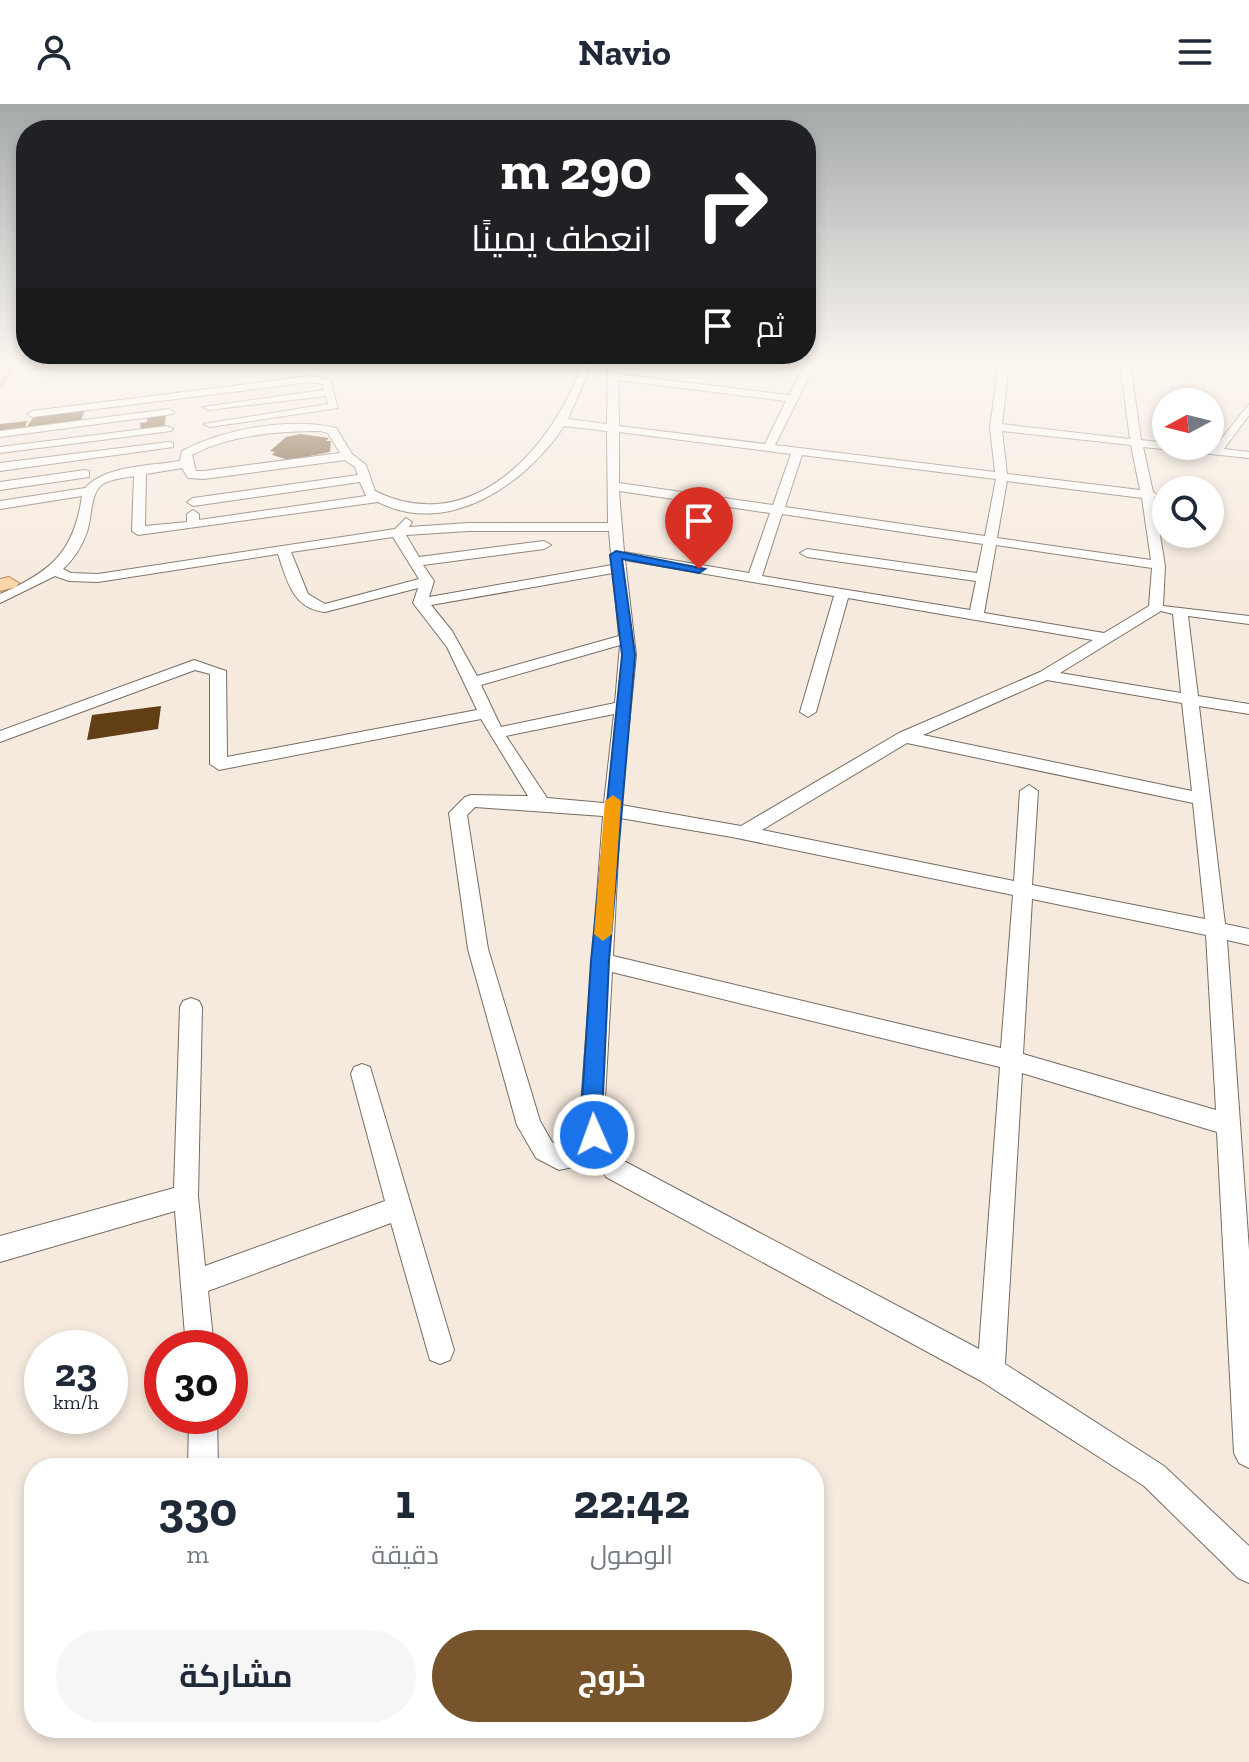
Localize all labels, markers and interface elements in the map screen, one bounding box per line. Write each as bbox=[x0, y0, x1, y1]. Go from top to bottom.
icon: person bbox=[32, 30, 76, 74]
icon: menu bbox=[1173, 30, 1217, 74]
text: Navio bbox=[578, 31, 671, 74]
text: 290 m bbox=[500, 136, 652, 203]
icon: right bbox=[680, 152, 784, 256]
text: انعطف يمينًا bbox=[471, 217, 652, 260]
icon: arrive bbox=[696, 304, 740, 348]
text: ثم bbox=[756, 309, 784, 345]
north arrow bbox=[1152, 388, 1224, 460]
map controls bbox=[1152, 388, 1224, 548]
button: search bbox=[1152, 476, 1224, 548]
pin bbox=[665, 487, 733, 569]
icon: arrive bbox=[677, 499, 721, 543]
position arrow bbox=[552, 1093, 636, 1177]
speed limit sign: 30 bbox=[144, 1330, 248, 1434]
text: 23 bbox=[55, 1348, 97, 1396]
text: km/h bbox=[53, 1390, 99, 1414]
text: 1 bbox=[395, 1473, 415, 1530]
text: 22:42 bbox=[573, 1473, 690, 1530]
text: 330 bbox=[158, 1481, 237, 1538]
text: m bbox=[186, 1538, 209, 1570]
text: دقيقة bbox=[371, 1539, 439, 1571]
text: الوصول bbox=[590, 1539, 673, 1571]
button: مشاركة bbox=[56, 1630, 416, 1722]
button: خروج bbox=[432, 1630, 792, 1722]

